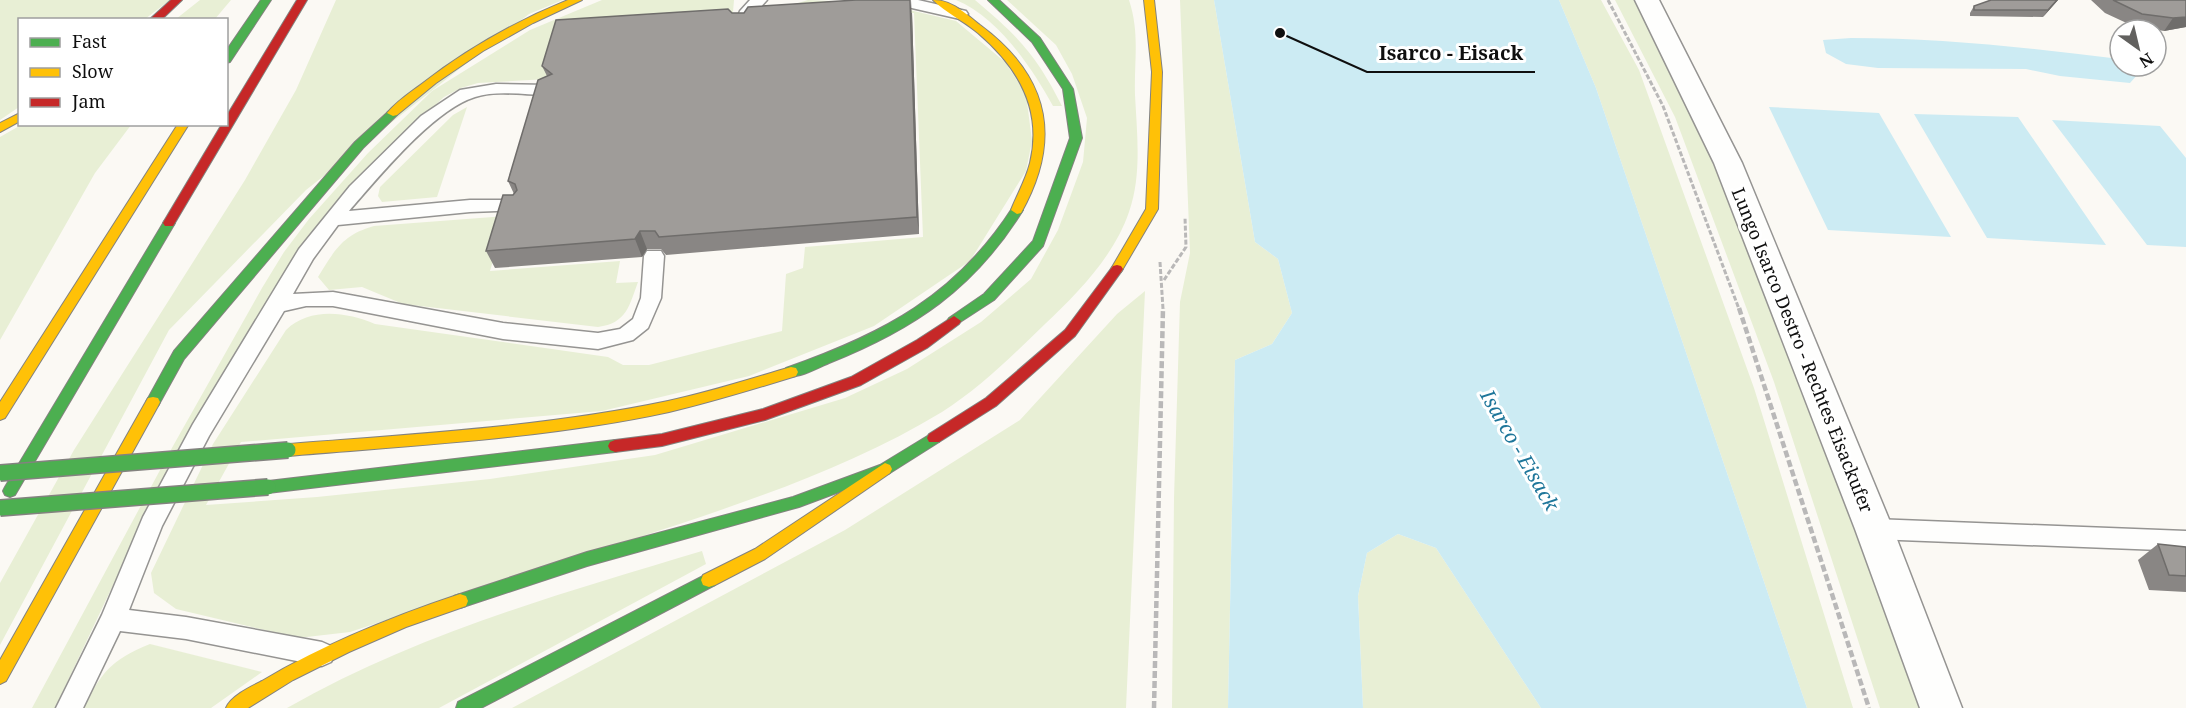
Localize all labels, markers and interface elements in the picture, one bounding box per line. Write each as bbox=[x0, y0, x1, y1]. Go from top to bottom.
legend bbox=[18, 18, 228, 126]
north arrow bbox=[2108, 18, 2168, 78]
text: Fast bbox=[72, 29, 107, 53]
callout: Isarco - Eisack bbox=[1367, 34, 1535, 72]
text: Isarco - Eisack bbox=[1379, 39, 1524, 66]
text: N bbox=[2135, 48, 2158, 73]
text: Slow bbox=[72, 59, 114, 83]
text: Jam bbox=[71, 89, 106, 113]
street label: Lungo Isarco Destro - Rechtes Eisackufer bbox=[1727, 184, 1880, 517]
water label: Isarco - Eisack bbox=[1474, 384, 1566, 516]

